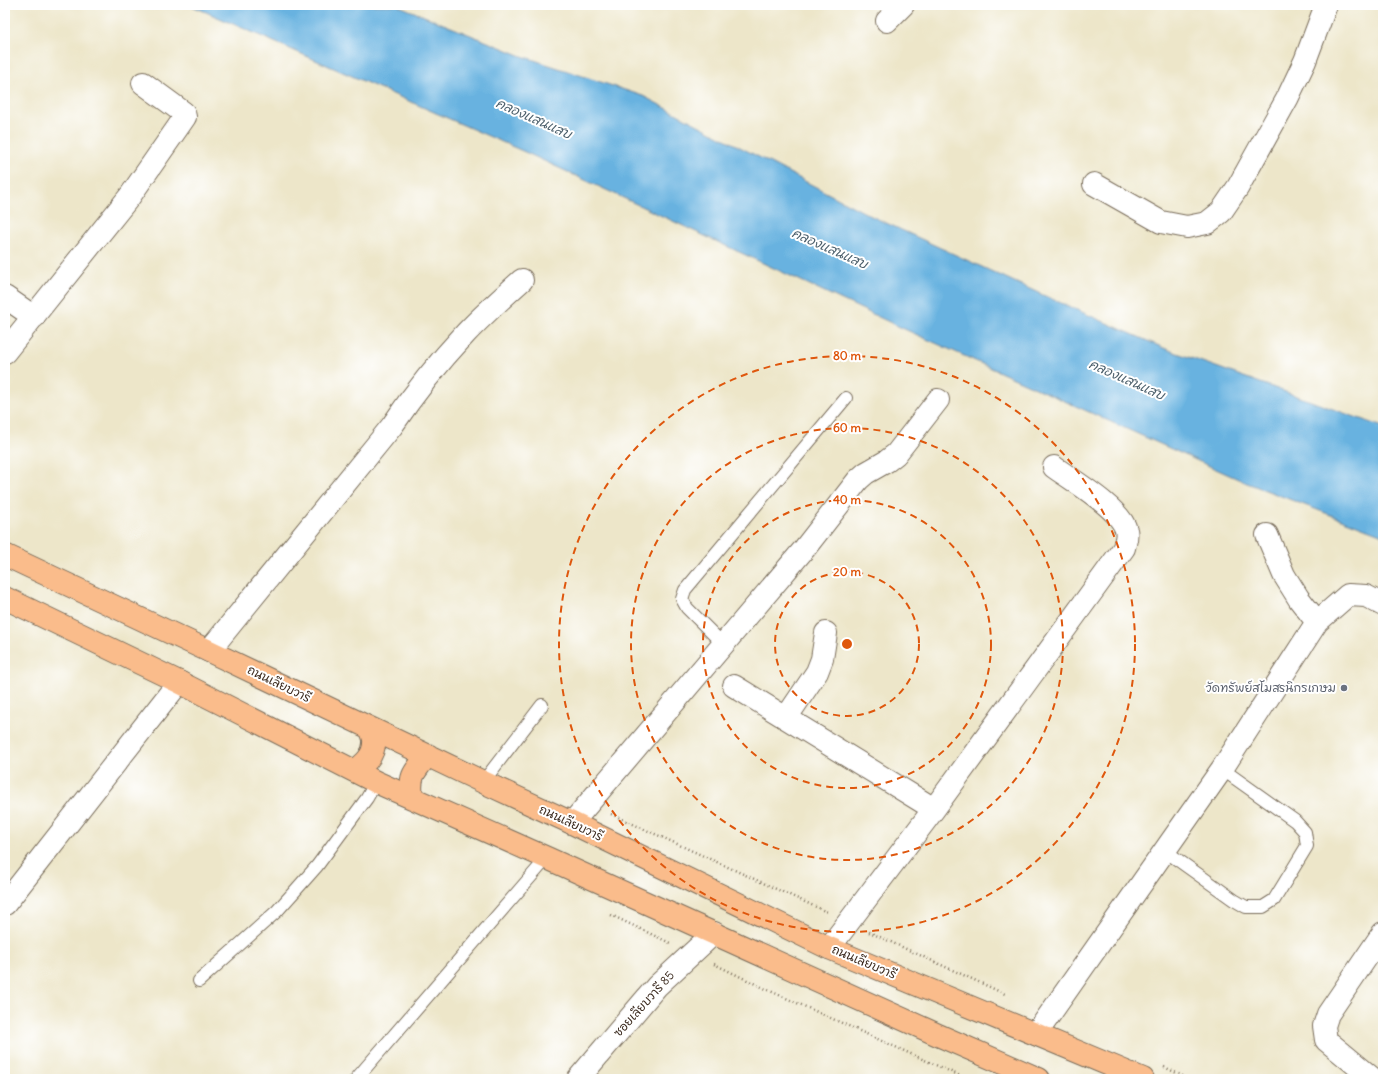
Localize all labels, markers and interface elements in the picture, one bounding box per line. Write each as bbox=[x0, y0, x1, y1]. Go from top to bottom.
water label: คลองแสนแสบ bbox=[493, 94, 575, 143]
water label: คลองแสนแสบ bbox=[789, 224, 871, 273]
text: 80 m bbox=[833, 348, 862, 363]
water label: คลองแสนแสบ bbox=[1086, 355, 1168, 404]
text: 60 m bbox=[833, 420, 862, 435]
text: 40 m bbox=[833, 492, 862, 507]
text: 20 m bbox=[833, 564, 861, 579]
centre of rings bbox=[840, 637, 854, 651]
street label: ถนนเลียบวารี bbox=[245, 662, 314, 706]
place label: วัดทรัพย์สโมสรนิกรเกษม bbox=[1206, 680, 1336, 695]
marker: วัดทรัพย์สโมสรนิกรเกษม bbox=[1339, 683, 1349, 693]
street label: ถนนเลียบวารี bbox=[537, 801, 606, 844]
street label: ถนนเลียบวารี bbox=[830, 941, 899, 982]
street label: ซอยเลียบวารี 85 bbox=[610, 968, 677, 1040]

